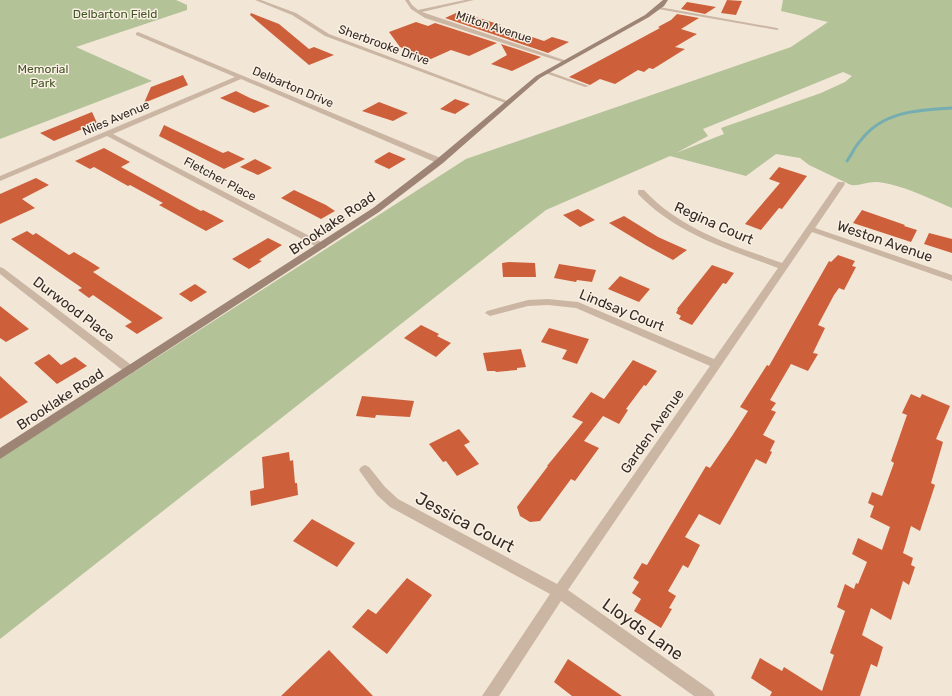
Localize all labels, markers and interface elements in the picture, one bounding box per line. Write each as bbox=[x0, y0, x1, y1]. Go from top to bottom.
park label: Delbarton Field bbox=[73, 7, 157, 21]
street label: Milton Avenue bbox=[454, 8, 534, 46]
street label: Sherbrooke Drive bbox=[337, 22, 432, 68]
park label: Memorial Park bbox=[18, 62, 68, 90]
street label: Delbarton Drive bbox=[250, 64, 336, 111]
street label: Niles Avenue bbox=[80, 97, 152, 138]
street label: Fletcher Place bbox=[181, 154, 259, 204]
street label: Brooklake Road bbox=[286, 188, 379, 259]
street label: Regina Court bbox=[672, 198, 757, 249]
street label: Weston Avenue bbox=[835, 217, 935, 266]
street label: Durwood Place bbox=[29, 273, 118, 346]
street label: Lindsay Court bbox=[577, 286, 667, 335]
street label: Brooklake Road bbox=[14, 365, 107, 434]
street label: Garden Avenue bbox=[617, 386, 688, 477]
street label: Jessica Court bbox=[412, 488, 518, 557]
street label: Lloyds Lane bbox=[599, 594, 687, 664]

